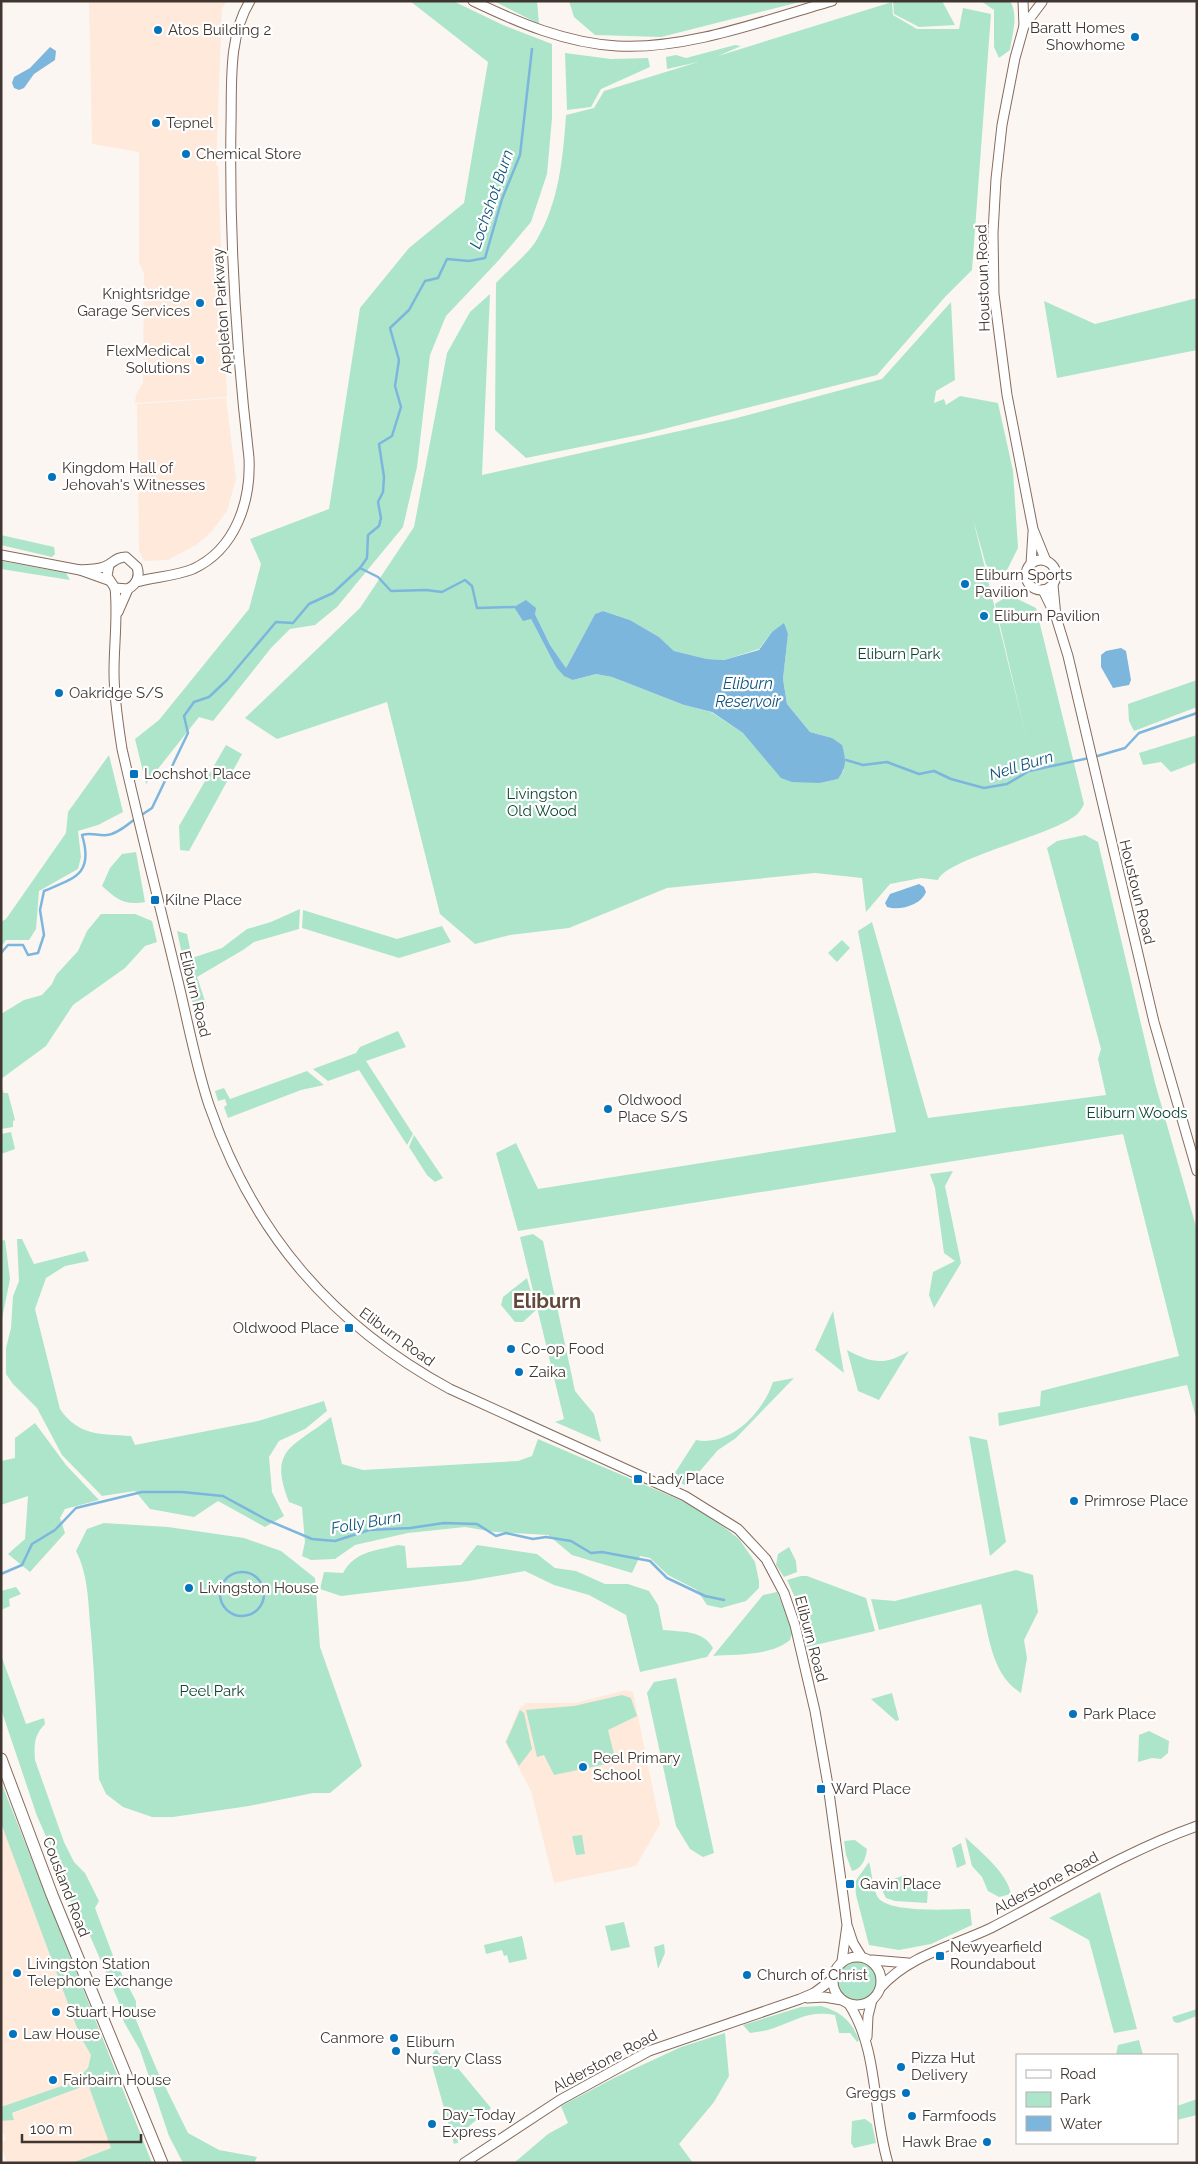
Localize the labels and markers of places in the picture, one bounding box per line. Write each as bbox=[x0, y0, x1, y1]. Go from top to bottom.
place label: Baratt Homes Showhome bbox=[1030, 19, 1125, 54]
place label: Atos Building 2 bbox=[168, 21, 271, 39]
marker: Atos Building 2 bbox=[152, 24, 164, 36]
marker: Baratt Homes Showhome bbox=[1129, 31, 1141, 43]
place label: Tepnel bbox=[166, 114, 214, 132]
marker: Tepnel bbox=[150, 117, 162, 129]
place label: Chemical Store bbox=[196, 145, 302, 163]
marker: Chemical Store bbox=[180, 148, 192, 160]
place label: Knightsridge Garage Services bbox=[77, 285, 190, 320]
marker: Knightsridge Garage Services bbox=[194, 297, 206, 309]
place label: FlexMedical Solutions bbox=[106, 342, 191, 377]
marker: FlexMedical Solutions bbox=[194, 354, 206, 366]
place label: Kingdom Hall of Jehovah's Witnesses bbox=[62, 459, 205, 494]
marker: Kingdom Hall of Jehovah's Witnesses bbox=[46, 471, 58, 483]
place label: Eliburn Sports Pavilion bbox=[975, 566, 1072, 601]
marker: Eliburn Sports Pavilion bbox=[959, 578, 971, 590]
place label: Eliburn Pavilion bbox=[994, 607, 1100, 625]
marker: Eliburn Pavilion bbox=[978, 610, 990, 622]
place label: Oakridge S/S bbox=[69, 684, 163, 702]
marker: Oakridge S/S bbox=[53, 687, 65, 699]
place label: Lochshot Place bbox=[144, 765, 251, 783]
marker: Lochshot Place bbox=[128, 768, 140, 780]
place label: Kilne Place bbox=[165, 891, 242, 909]
marker: Kilne Place bbox=[149, 894, 161, 906]
place label: Oldwood Place S/S bbox=[618, 1091, 688, 1126]
marker: Oldwood Place S/S bbox=[602, 1103, 614, 1115]
place label: Oldwood Place bbox=[233, 1319, 339, 1337]
marker: Oldwood Place bbox=[343, 1322, 355, 1334]
place label: Co-op Food bbox=[521, 1340, 604, 1358]
marker: Co-op Food bbox=[505, 1343, 517, 1355]
place label: Zaika bbox=[529, 1363, 566, 1381]
marker: Zaika bbox=[513, 1366, 525, 1378]
place label: Lady Place bbox=[648, 1470, 725, 1488]
marker: Lady Place bbox=[632, 1473, 644, 1485]
place label: Primrose Place bbox=[1084, 1492, 1188, 1510]
marker: Primrose Place bbox=[1068, 1495, 1080, 1507]
place label: Livingston House bbox=[199, 1579, 319, 1597]
marker: Livingston House bbox=[183, 1582, 195, 1594]
place label: Park Place bbox=[1083, 1705, 1156, 1723]
marker: Park Place bbox=[1067, 1708, 1079, 1720]
place label: Peel Primary School bbox=[593, 1749, 680, 1784]
marker: Peel Primary School bbox=[577, 1761, 589, 1773]
place label: Ward Place bbox=[831, 1780, 911, 1798]
marker: Ward Place bbox=[815, 1783, 827, 1795]
place label: Gavin Place bbox=[860, 1875, 941, 1893]
marker: Gavin Place bbox=[844, 1878, 856, 1890]
place label: Newyearfield Roundabout bbox=[950, 1938, 1042, 1973]
marker: Newyearfield Roundabout bbox=[934, 1950, 946, 1962]
place label: Livingston Station Telephone Exchange bbox=[27, 1955, 173, 1990]
place label: Church of Christ bbox=[757, 1966, 868, 1984]
marker: Livingston Station Telephone Exchange bbox=[11, 1967, 23, 1979]
marker: Church of Christ bbox=[741, 1969, 753, 1981]
place label: Stuart House bbox=[66, 2003, 156, 2021]
marker: Stuart House bbox=[50, 2006, 62, 2018]
place label: Law House bbox=[23, 2025, 100, 2043]
marker: Law House bbox=[7, 2028, 19, 2040]
place label: Canmore bbox=[320, 2029, 384, 2047]
marker: Canmore bbox=[388, 2032, 400, 2044]
place label: Eliburn Nursery Class bbox=[406, 2033, 502, 2068]
marker: Eliburn Nursery Class bbox=[390, 2045, 402, 2057]
place label: Pizza Hut Delivery bbox=[911, 2049, 975, 2084]
marker: Pizza Hut Delivery bbox=[895, 2061, 907, 2073]
place label: Fairbairn House bbox=[63, 2071, 171, 2089]
marker: Fairbairn House bbox=[47, 2074, 59, 2086]
place label: Greggs bbox=[846, 2084, 896, 2102]
marker: Greggs bbox=[900, 2087, 912, 2099]
place label: Day-Today Express bbox=[442, 2106, 516, 2141]
place label: Farmfoods bbox=[922, 2107, 996, 2125]
marker: Farmfoods bbox=[906, 2110, 918, 2122]
marker: Day-Today Express bbox=[426, 2118, 438, 2130]
place label: Hawk Brae bbox=[902, 2133, 977, 2151]
marker: Hawk Brae bbox=[981, 2136, 993, 2148]

